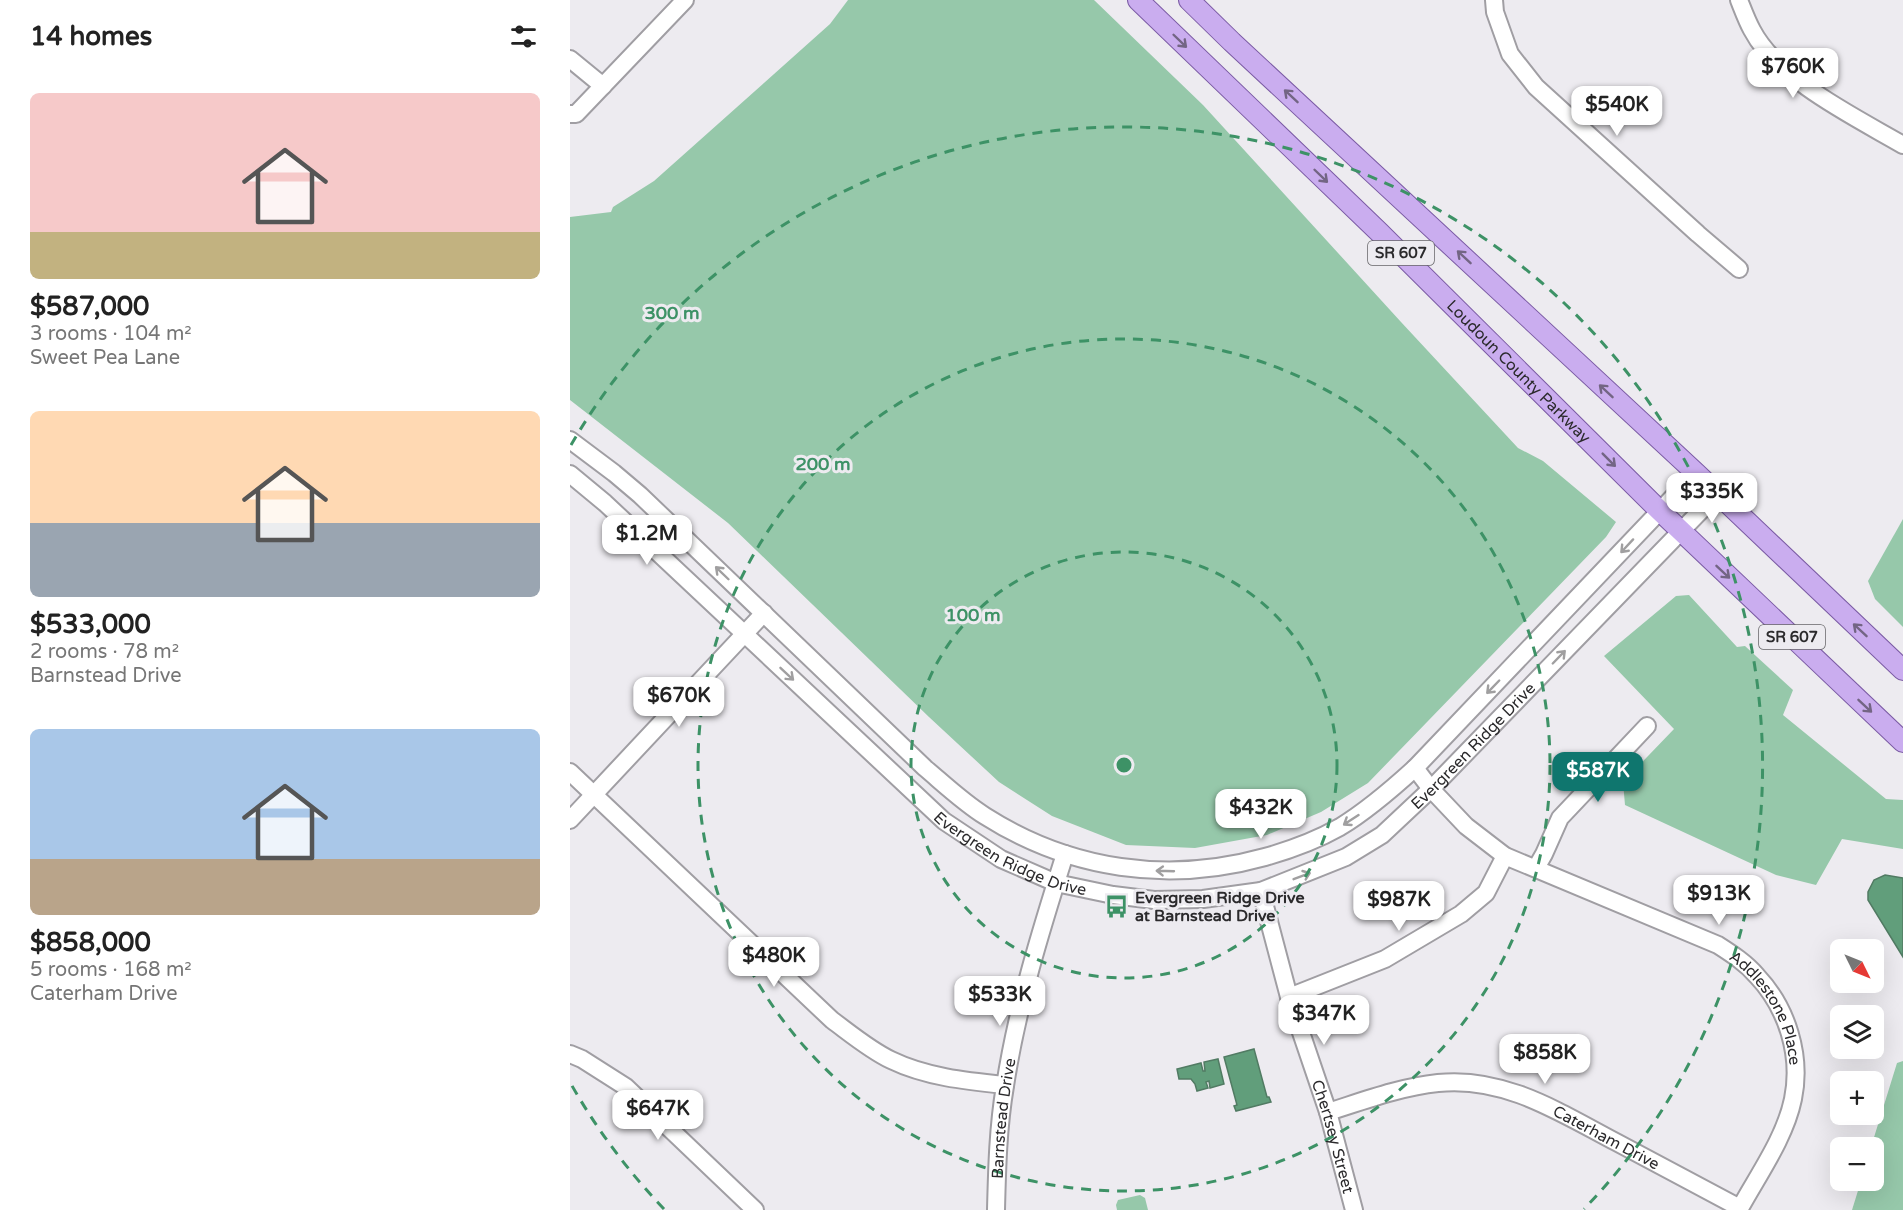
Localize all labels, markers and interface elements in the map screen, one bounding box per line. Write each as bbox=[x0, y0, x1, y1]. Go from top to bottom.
icon: filters bbox=[507, 20, 540, 53]
text: 14 homes bbox=[30, 21, 152, 52]
one-way arrow bbox=[1173, 33, 1188, 48]
pin: $760K bbox=[1751, 48, 1835, 99]
text: $760K bbox=[1761, 55, 1825, 79]
pin: $540K bbox=[1575, 86, 1659, 137]
one-way arrow bbox=[1283, 89, 1298, 103]
text: $540K bbox=[1585, 93, 1649, 117]
icon: home bbox=[231, 132, 339, 240]
one-way arrow bbox=[1313, 168, 1328, 183]
road number: SR 607 bbox=[1368, 241, 1434, 265]
one-way arrow bbox=[1457, 250, 1472, 265]
text: $587,000 bbox=[30, 291, 149, 322]
street label: Loudoun County Parkway bbox=[1442, 296, 1595, 448]
text: 300 m bbox=[644, 302, 700, 324]
text: 3 rooms · 104 m² bbox=[30, 322, 192, 346]
text: Sweet Pea Lane bbox=[30, 346, 180, 370]
one-way arrow bbox=[1599, 384, 1614, 398]
icon: home bbox=[231, 450, 339, 558]
text: 200 m bbox=[795, 453, 851, 475]
one-way arrow bbox=[1601, 453, 1616, 468]
pin: $335K bbox=[1670, 473, 1754, 524]
text: $335K bbox=[1680, 480, 1744, 504]
pin: $1.2M bbox=[605, 515, 689, 566]
text: $1.2M bbox=[616, 522, 678, 546]
one-way arrow bbox=[1619, 538, 1634, 553]
one-way arrow bbox=[1716, 564, 1731, 579]
one-way arrow bbox=[714, 566, 729, 580]
text: 100 m bbox=[945, 604, 1001, 626]
text: $533,000 bbox=[30, 609, 151, 640]
one-way arrow bbox=[1853, 623, 1868, 637]
road number: SR 607 bbox=[1759, 625, 1825, 649]
text: 2 rooms · 78 m² bbox=[30, 640, 179, 664]
one-way arrow bbox=[1552, 649, 1567, 664]
text: Barnstead Drive bbox=[30, 664, 182, 688]
one-way arrow bbox=[780, 667, 795, 681]
pin: $670K bbox=[637, 677, 721, 728]
street label: Evergreen Ridge Drive bbox=[1407, 679, 1540, 814]
one-way arrow bbox=[1485, 680, 1500, 695]
text: $670K bbox=[647, 684, 711, 708]
one-way arrow bbox=[1857, 699, 1872, 713]
pin: $587K bbox=[1556, 752, 1640, 803]
centre of rings bbox=[1114, 755, 1134, 775]
text: $587K bbox=[1566, 759, 1630, 783]
icon: home bbox=[231, 768, 339, 876]
pin: $432K bbox=[1219, 789, 1303, 840]
text: $432K bbox=[1229, 796, 1293, 820]
street label: Evergreen Ridge Drive bbox=[929, 808, 1088, 900]
one-way arrow bbox=[1343, 814, 1359, 826]
one-way arrow bbox=[1156, 865, 1176, 877]
one-way arrow bbox=[1292, 869, 1310, 880]
pin: $913K bbox=[1677, 875, 1761, 926]
pin: $987K bbox=[1357, 881, 1441, 932]
text: $913K bbox=[1687, 882, 1751, 906]
place label: Evergreen Ridge Drive at Barnstead Drive bbox=[1135, 888, 1304, 926]
text: $987K bbox=[1367, 888, 1431, 912]
bus stop icon: Evergreen Ridge Drive at Barnstead Drive bbox=[1104, 893, 1130, 919]
text: $858,000 bbox=[30, 927, 151, 958]
pin: $480K bbox=[732, 937, 816, 988]
north arrow bbox=[1830, 939, 1884, 993]
map controls bbox=[1830, 939, 1884, 1191]
text: $480K bbox=[742, 944, 806, 968]
street label: Addlestone Place bbox=[1725, 947, 1804, 1066]
text: 5 rooms · 168 m² bbox=[30, 958, 192, 982]
pin: $533K bbox=[958, 976, 1042, 1027]
text: Caterham Drive bbox=[30, 982, 178, 1006]
text: $533K bbox=[968, 983, 1032, 1007]
pin: $347K bbox=[1282, 995, 1366, 1046]
text: $347K bbox=[1292, 1002, 1356, 1026]
button: layers bbox=[1830, 1005, 1884, 1059]
pin: $858K bbox=[1503, 1034, 1587, 1085]
text: $858K bbox=[1513, 1041, 1577, 1065]
street label: Barnstead Drive bbox=[988, 1057, 1021, 1179]
button: + bbox=[1830, 1071, 1884, 1125]
street label: Chertsey Street bbox=[1307, 1077, 1358, 1196]
pin: $647K bbox=[616, 1090, 700, 1141]
text: $647K bbox=[626, 1097, 690, 1121]
street label: Caterham Drive bbox=[1549, 1101, 1663, 1174]
button: − bbox=[1830, 1137, 1884, 1191]

